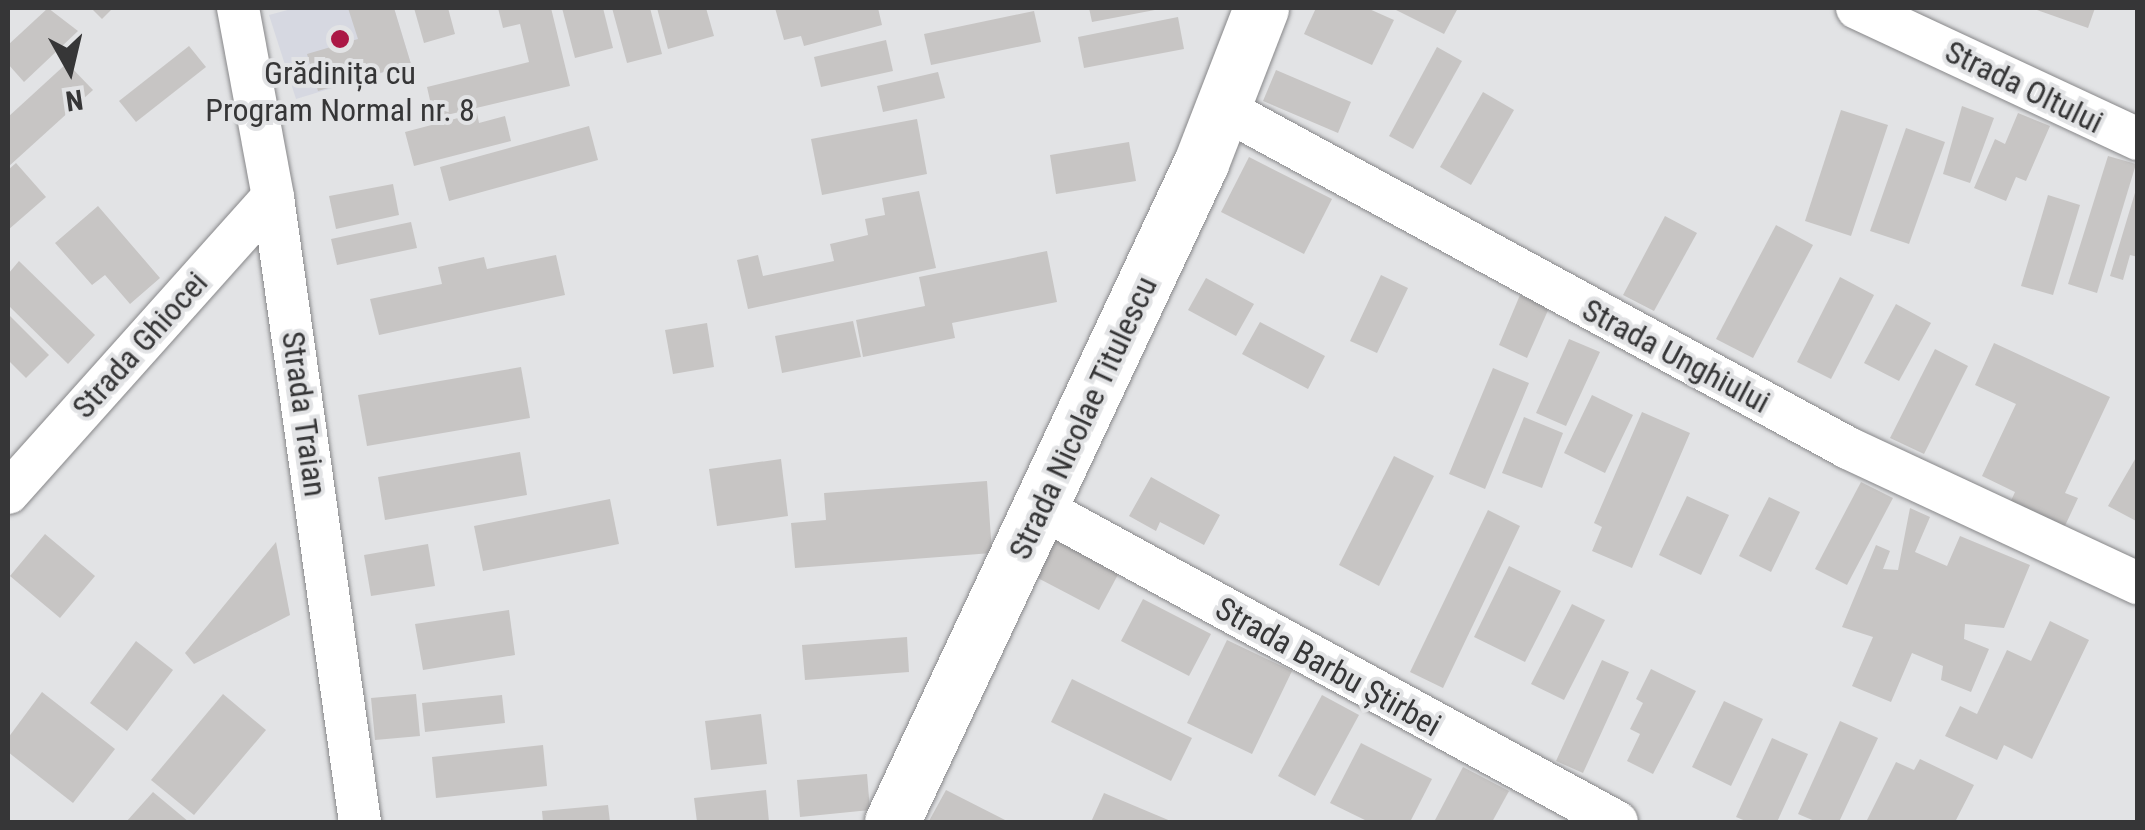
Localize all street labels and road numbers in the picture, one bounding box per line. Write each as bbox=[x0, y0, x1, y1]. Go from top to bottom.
street label: Strada Oltului bbox=[1939, 32, 2109, 142]
street label: Strada Ghiocei bbox=[64, 264, 216, 426]
street label: Strada Nicolae Titulescu bbox=[1000, 270, 1166, 566]
street label: Strada Unghiului bbox=[1576, 291, 1776, 421]
street label: Strada Traian bbox=[273, 329, 335, 499]
street label: Strada Barbu Știrbei bbox=[1209, 589, 1447, 745]

